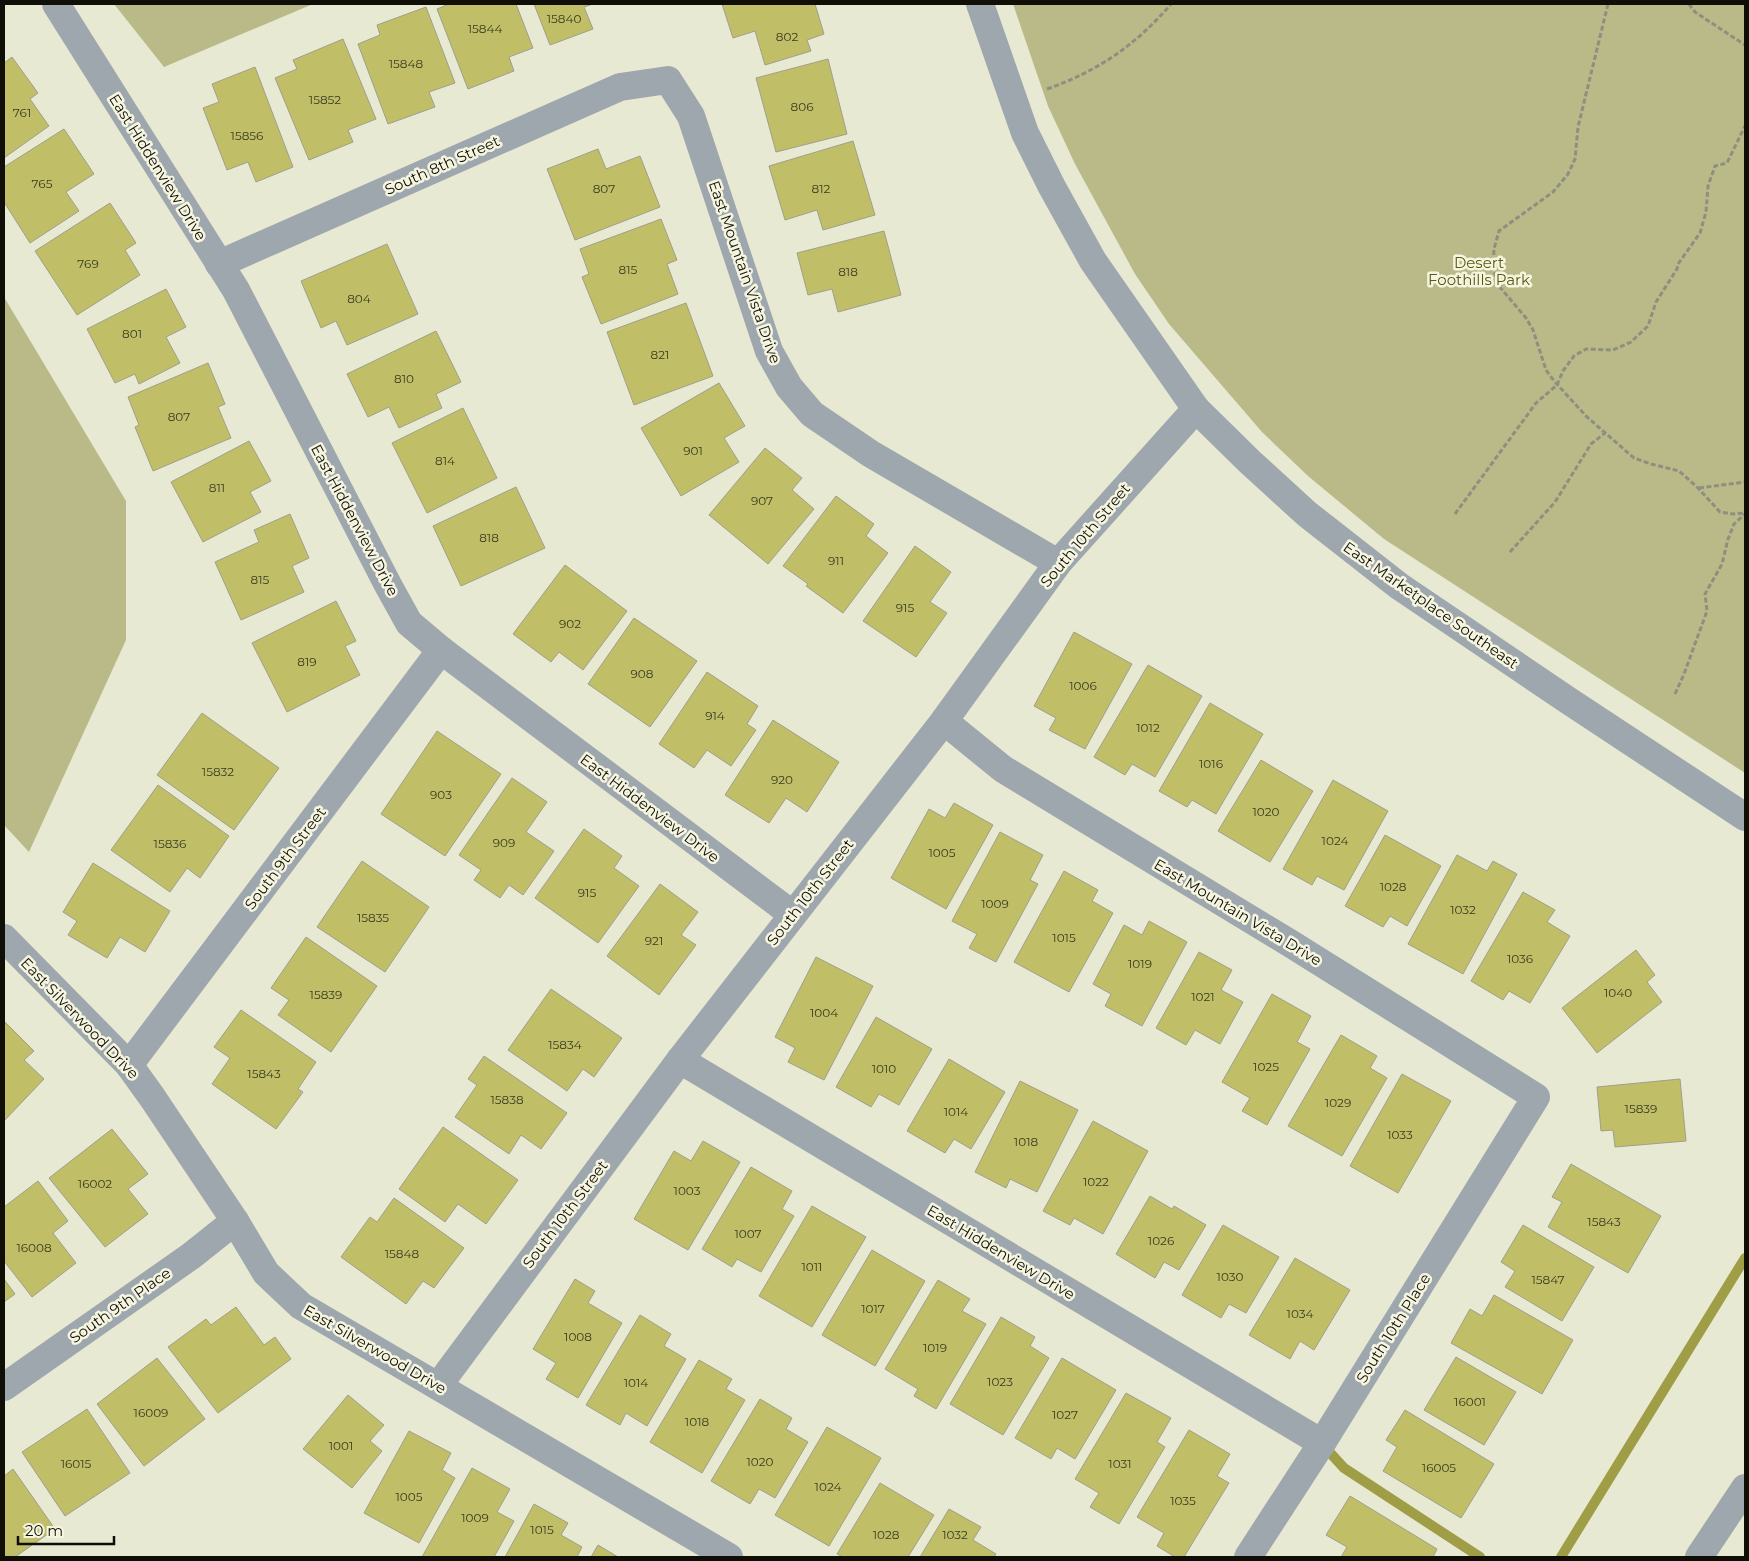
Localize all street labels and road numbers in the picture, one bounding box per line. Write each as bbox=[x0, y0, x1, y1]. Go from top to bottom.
street label: East Hiddenview Drive bbox=[105, 90, 211, 244]
street label: South 8th Street bbox=[382, 131, 502, 199]
street label: East Mountain Vista Drive bbox=[705, 178, 785, 366]
street label: East Hiddenview Drive bbox=[307, 441, 403, 599]
street label: South 10th Street bbox=[1036, 479, 1134, 591]
street label: East Marketplace Southeast bbox=[1340, 537, 1522, 673]
street label: East Hiddenview Drive bbox=[577, 749, 723, 867]
street label: South 9th Street bbox=[240, 803, 330, 913]
street label: South 10th Street bbox=[763, 835, 857, 949]
street label: East Mountain Vista Drive bbox=[1151, 854, 1325, 970]
street label: East Silverwood Drive bbox=[17, 953, 143, 1083]
street label: South 10th Street bbox=[518, 1156, 612, 1272]
street label: East Hiddenview Drive bbox=[924, 1200, 1078, 1304]
street label: South 9th Place bbox=[66, 1263, 174, 1347]
street label: South 10th Place bbox=[1352, 1270, 1434, 1386]
street label: East Silverwood Drive bbox=[300, 1300, 450, 1398]

